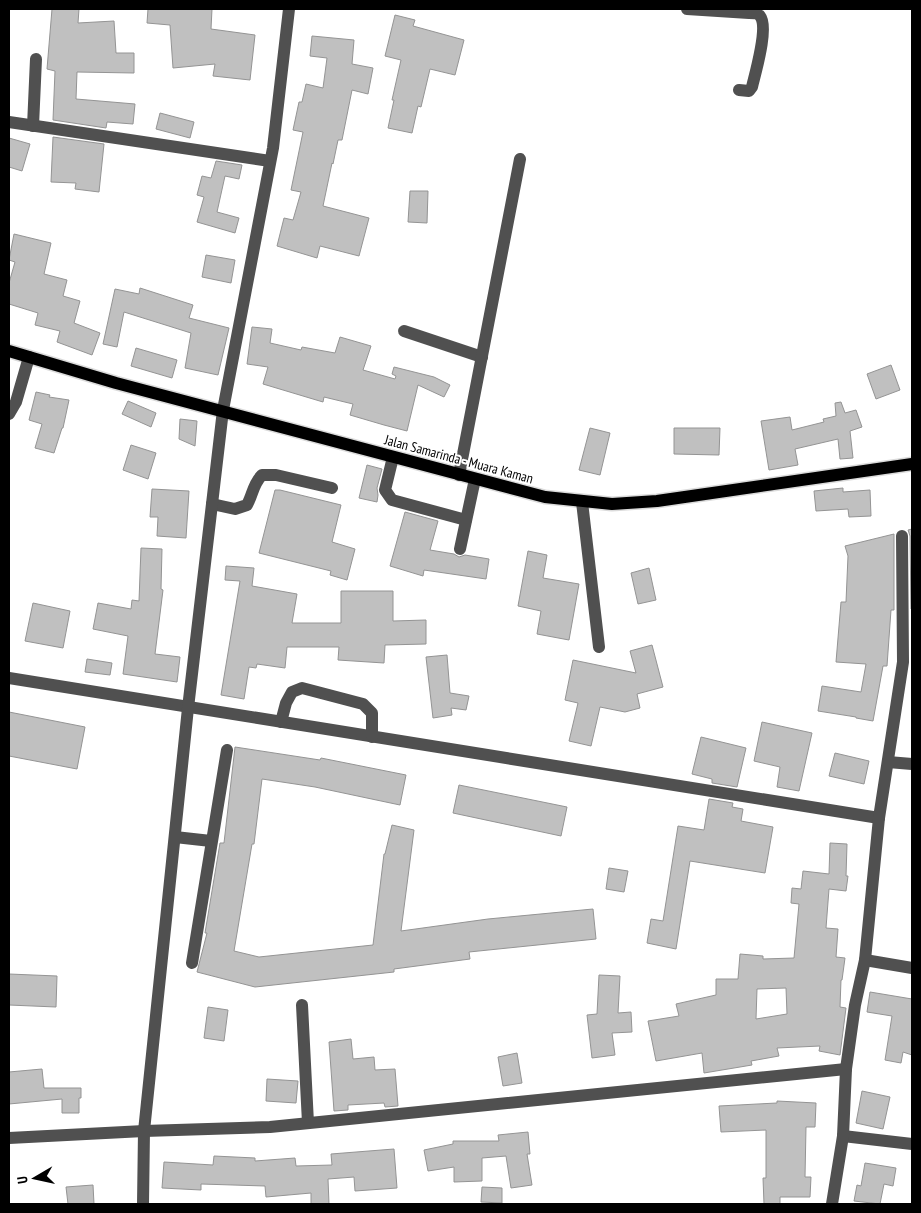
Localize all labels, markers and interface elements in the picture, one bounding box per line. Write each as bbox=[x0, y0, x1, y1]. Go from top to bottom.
street label: Jalan Samarinda - Muara Kaman bbox=[382, 430, 535, 487]
north arrow bbox=[10, 1153, 60, 1203]
text: U bbox=[13, 1175, 32, 1185]

